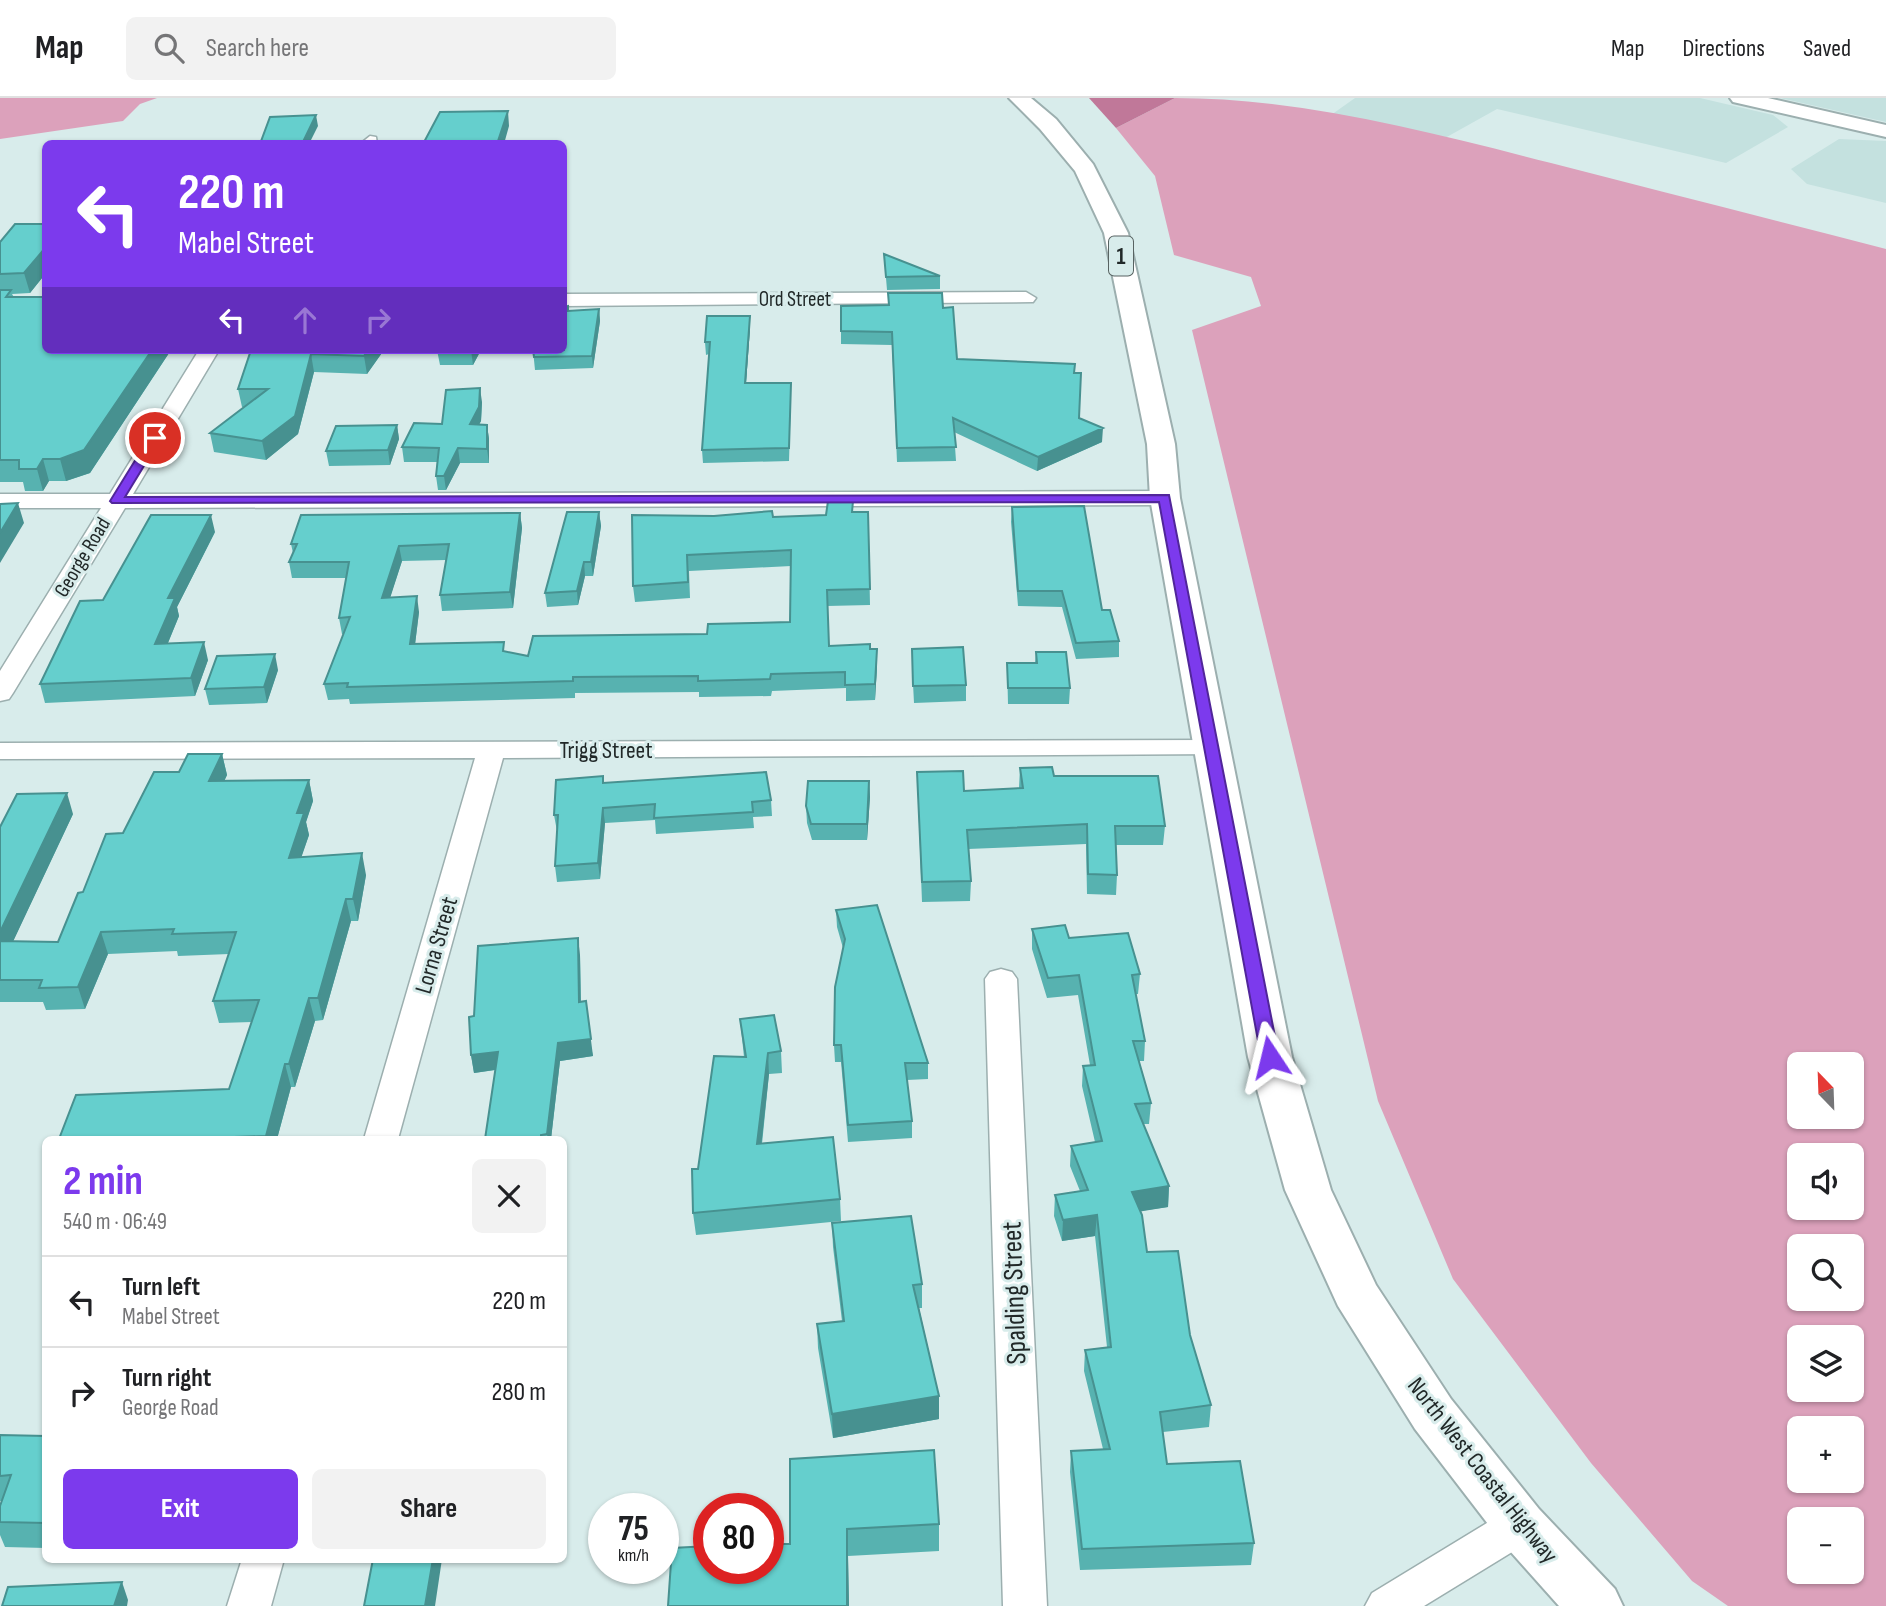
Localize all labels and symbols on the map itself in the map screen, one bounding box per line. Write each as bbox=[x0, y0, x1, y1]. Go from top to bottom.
road number: 1 bbox=[1109, 237, 1133, 276]
street label: Ord Street bbox=[759, 287, 831, 312]
pin bbox=[125, 408, 185, 468]
street label: George Road bbox=[49, 513, 116, 601]
street label: Trigg Street bbox=[560, 736, 652, 765]
street label: Lorna Street bbox=[409, 893, 464, 997]
position arrow bbox=[1233, 1020, 1307, 1094]
north arrow bbox=[1787, 1052, 1864, 1129]
street label: Spalding Street bbox=[996, 1221, 1033, 1365]
street label: North West Coastal Highway bbox=[1401, 1372, 1564, 1569]
speed limit sign: 80 bbox=[693, 1493, 784, 1584]

